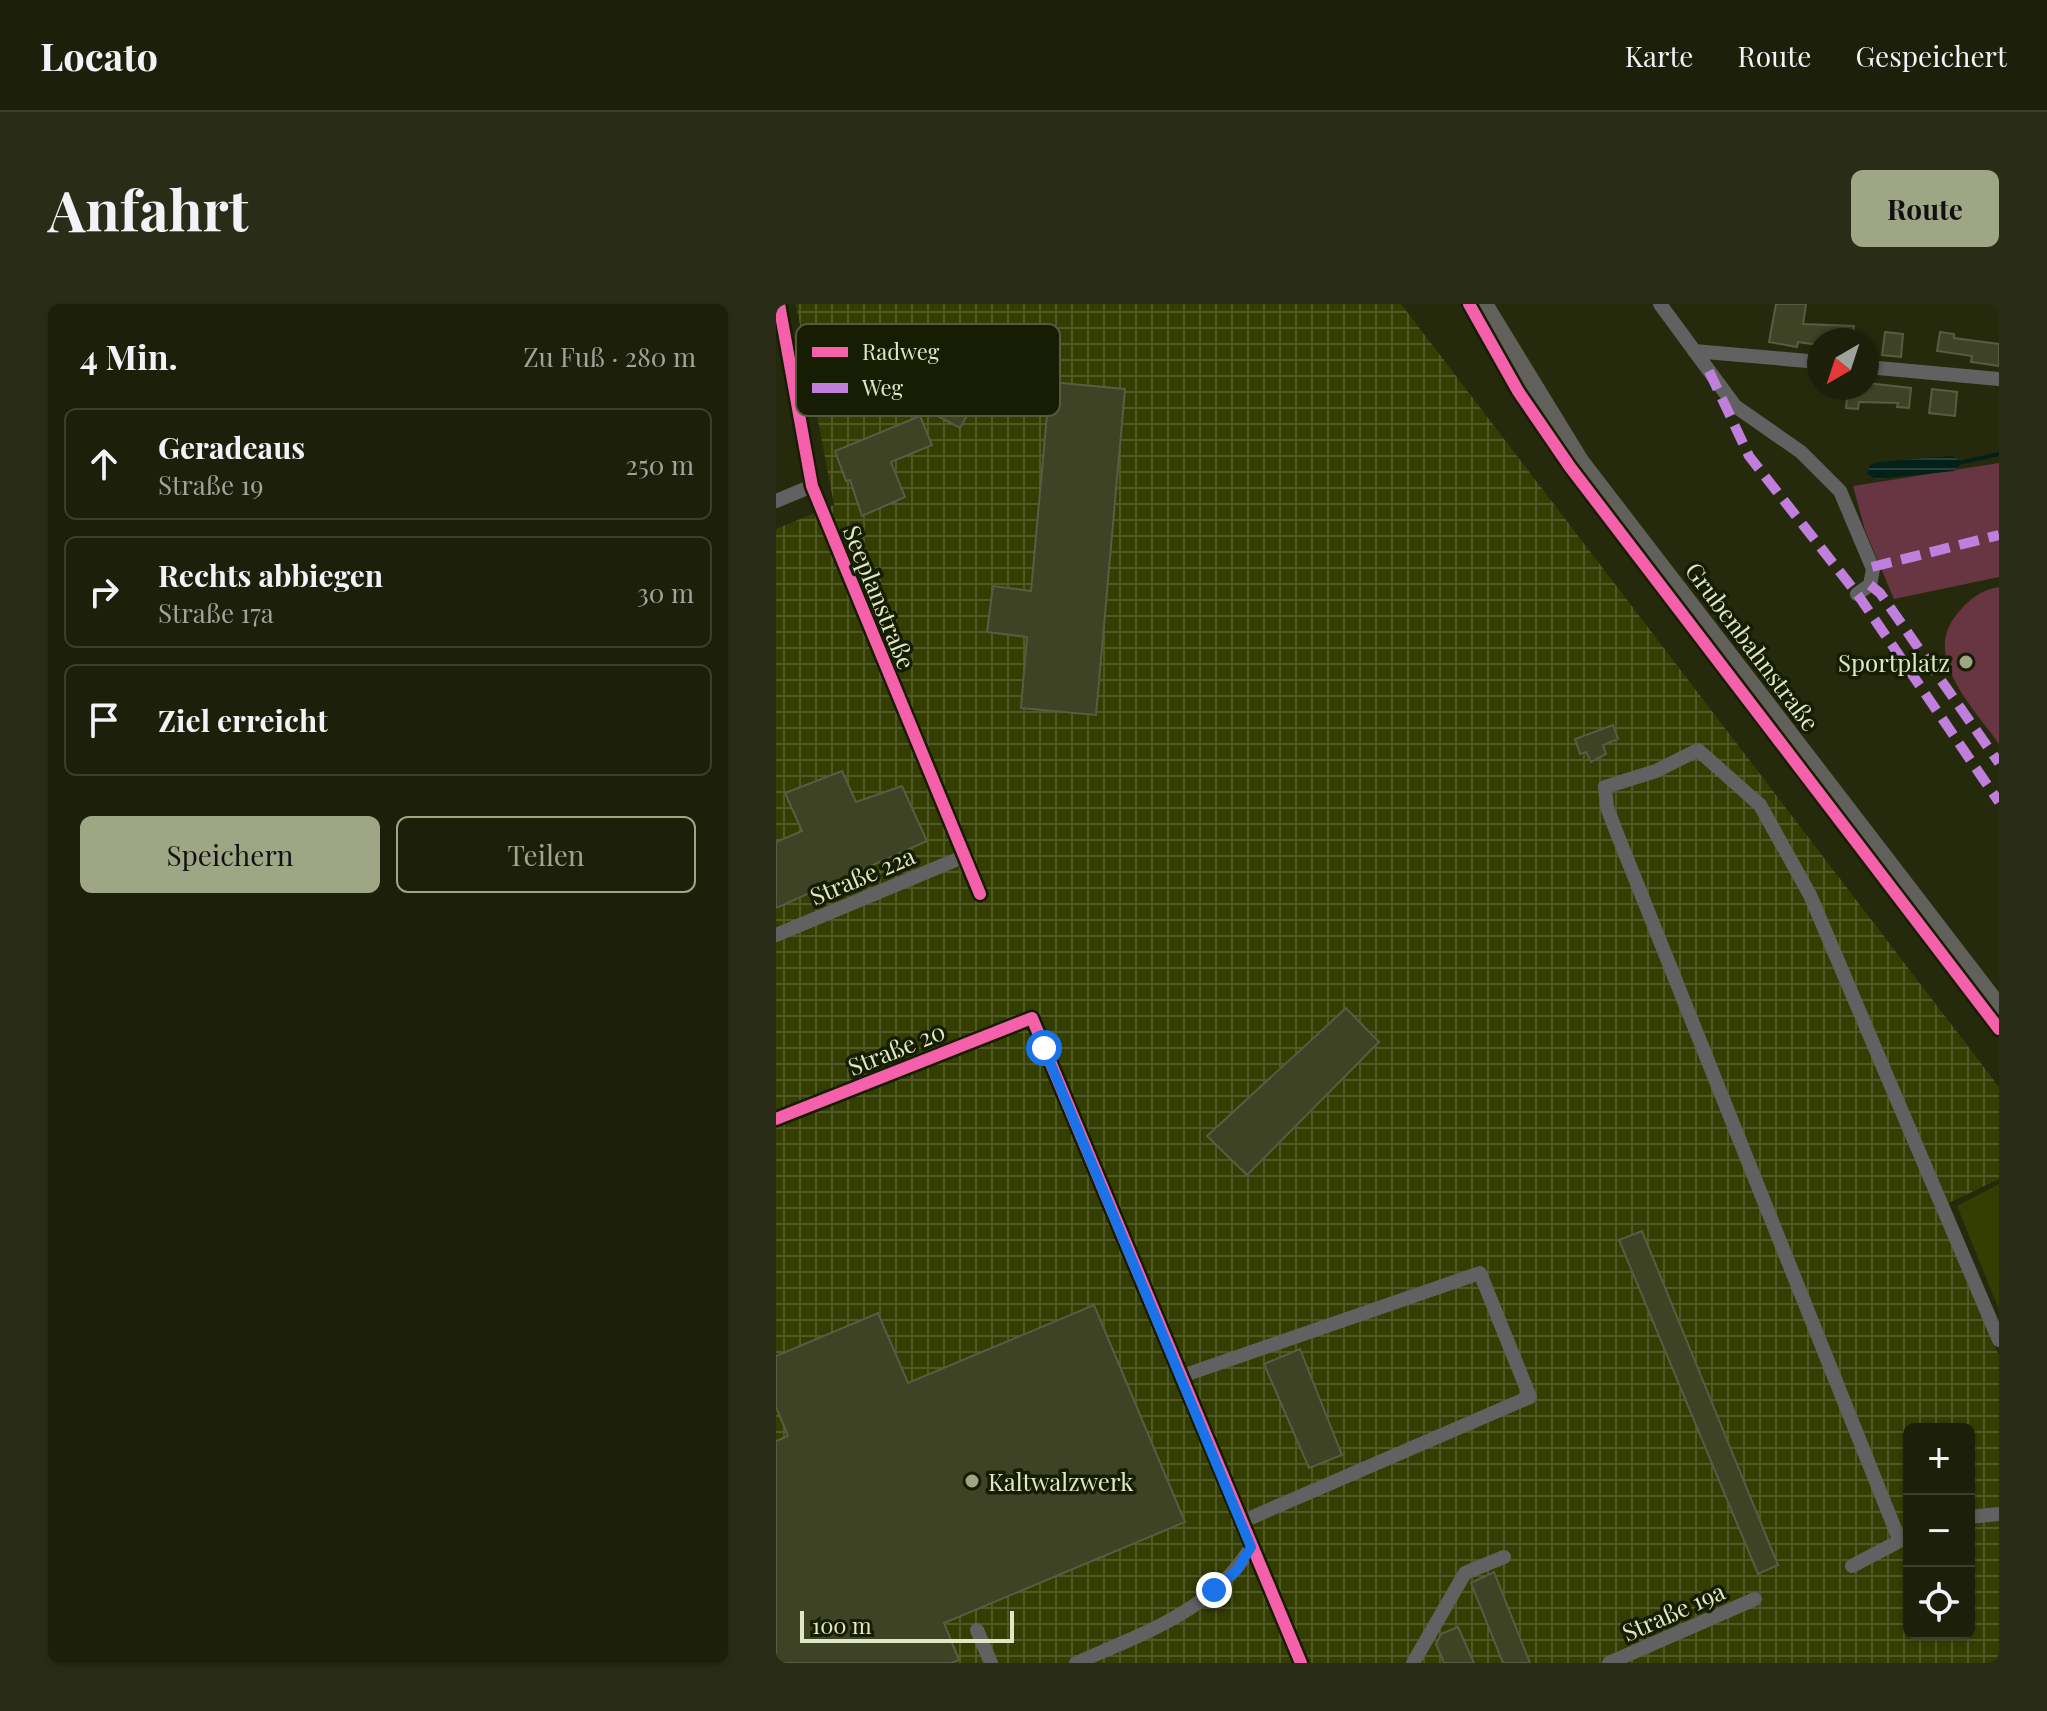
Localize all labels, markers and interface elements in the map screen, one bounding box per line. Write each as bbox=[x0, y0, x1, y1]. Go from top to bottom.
text: Locato bbox=[40, 30, 158, 81]
text: Karte bbox=[1625, 37, 1694, 74]
text: Route bbox=[1738, 37, 1811, 74]
text: Gespeichert bbox=[1855, 37, 2007, 74]
button: Route bbox=[1851, 170, 1999, 247]
text: Anfahrt bbox=[48, 171, 248, 246]
legend bbox=[796, 324, 1060, 416]
north arrow bbox=[1807, 328, 1879, 400]
text: 4 Min. bbox=[80, 333, 178, 379]
text: Radweg bbox=[862, 336, 940, 366]
text: Zu Fuß · 280 m bbox=[523, 339, 696, 374]
text: Weg bbox=[861, 372, 904, 402]
text: Geradeaus bbox=[158, 427, 305, 467]
icon: ahead bbox=[82, 442, 126, 486]
text: 250 m bbox=[626, 447, 694, 482]
text: Straße 19 bbox=[158, 467, 263, 502]
street label: Seeplanstraße bbox=[837, 520, 923, 674]
text: Rechts abbiegen bbox=[158, 555, 383, 595]
street label: Grubenbahnstraße bbox=[1679, 555, 1827, 737]
icon: right bbox=[82, 570, 126, 614]
text: 30 m bbox=[637, 575, 694, 610]
text: Straße 17a bbox=[158, 595, 274, 630]
place label: Sportplatz bbox=[1838, 646, 1950, 678]
marker: Sportplatz bbox=[1957, 653, 1975, 671]
icon: arrive bbox=[82, 698, 126, 742]
text: Ziel erreicht bbox=[158, 700, 328, 740]
button: Speichern bbox=[80, 816, 380, 893]
button: Teilen bbox=[396, 816, 696, 893]
street label: Straße 22a bbox=[805, 839, 919, 911]
street label: Straße 20 bbox=[843, 1014, 949, 1082]
route start bbox=[1026, 1030, 1062, 1066]
map controls bbox=[1903, 1423, 1975, 1639]
button: + bbox=[1903, 1423, 1975, 1495]
place label: Kaltwalzwerk bbox=[988, 1465, 1134, 1497]
marker: Kaltwalzwerk bbox=[963, 1472, 981, 1490]
button: − bbox=[1903, 1495, 1975, 1567]
button: locate bbox=[1903, 1567, 1975, 1639]
route end bbox=[1196, 1572, 1232, 1608]
street label: Straße 19a bbox=[1617, 1574, 1729, 1648]
scale bar bbox=[800, 1607, 1014, 1643]
text: 100 m bbox=[812, 1610, 872, 1640]

